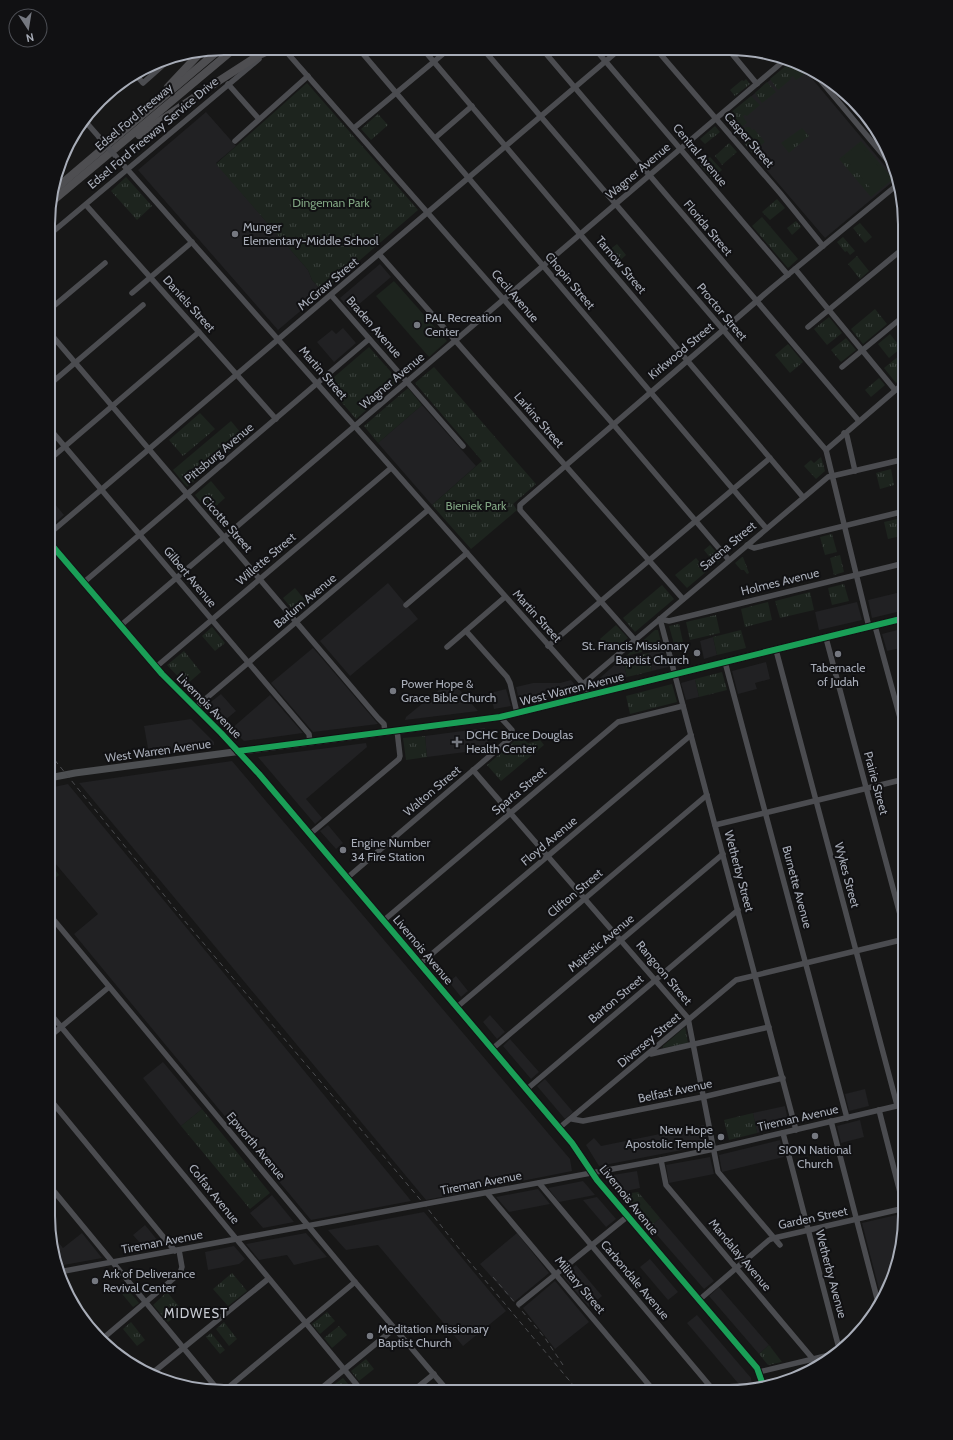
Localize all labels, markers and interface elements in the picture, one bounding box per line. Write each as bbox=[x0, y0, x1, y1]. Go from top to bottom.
north arrow bbox=[8, 8, 48, 48]
text: N bbox=[25, 30, 35, 45]
street label: Edsel Ford Freeway Service Drive bbox=[84, 73, 221, 192]
street label: Edsel Ford Freeway bbox=[92, 80, 176, 154]
street label: Casper Street bbox=[721, 109, 777, 170]
street label: Central Avenue bbox=[670, 120, 731, 189]
street label: Wagner Avenue bbox=[602, 139, 673, 202]
park label: Dingeman Park bbox=[292, 195, 370, 210]
street label: Florida Street bbox=[681, 197, 736, 259]
place label: Munger Elementary-Middle School bbox=[243, 219, 379, 248]
marker: Munger Elementary-Middle School bbox=[230, 229, 240, 239]
street label: Tarnow Street bbox=[593, 233, 650, 297]
street label: Chopin Street bbox=[542, 249, 599, 312]
street label: McGraw Street bbox=[294, 254, 361, 313]
street label: Cecil Avenue bbox=[488, 266, 542, 325]
street label: Daniels Street bbox=[160, 272, 219, 335]
street label: Proctor Street bbox=[694, 280, 751, 343]
street label: Braden Avenue bbox=[344, 293, 405, 361]
place label: PAL Recreation Center bbox=[425, 310, 502, 339]
street label: Kirkwood Street bbox=[645, 319, 716, 382]
marker: PAL Recreation Center bbox=[412, 320, 422, 330]
street label: Martin Street bbox=[296, 343, 351, 403]
street label: Wagner Avenue bbox=[356, 349, 427, 412]
street label: Larkins Street bbox=[511, 389, 568, 451]
street label: Pittsburg Avenue bbox=[181, 419, 256, 486]
street label: Cicotte Street bbox=[199, 492, 256, 555]
park label: Bieniek Park bbox=[446, 498, 507, 513]
street label: Sarena Street bbox=[697, 518, 759, 573]
street label: Willette Street bbox=[233, 529, 299, 588]
street label: Gilbert Avenue bbox=[161, 543, 220, 610]
street label: Holmes Avenue bbox=[739, 565, 821, 598]
street label: Barlum Avenue bbox=[270, 570, 339, 631]
street label: Martin Street bbox=[510, 586, 565, 645]
place label: St. Francis Missionary Baptist Church bbox=[582, 638, 689, 667]
marker: St. Francis Missionary Baptist Church bbox=[692, 648, 702, 658]
marker: Tabernacle of Judah bbox=[833, 649, 843, 659]
place label: Tabernacle of Judah bbox=[811, 660, 865, 689]
street label: West Warren Avenue bbox=[518, 668, 625, 709]
street label: Livernois Avenue bbox=[174, 670, 245, 741]
place label: Power Hope & Grace Bible Church bbox=[401, 676, 496, 705]
marker: Power Hope & Grace Bible Church bbox=[388, 686, 398, 696]
place label: DCHC Bruce Douglas Health Center bbox=[466, 727, 573, 756]
street label: West Warren Avenue bbox=[104, 736, 212, 765]
marker: DCHC Bruce Douglas Health Center bbox=[451, 736, 463, 748]
street label: Prairie Street bbox=[861, 750, 892, 816]
street label: Walton Street bbox=[400, 762, 463, 819]
street label: Sparta Street bbox=[488, 763, 549, 818]
street label: Floyd Avenue bbox=[517, 813, 580, 868]
street label: Wetherby Street bbox=[721, 829, 758, 913]
place label: Engine Number 34 Fire Station bbox=[351, 835, 430, 864]
street label: Wykes Street bbox=[832, 841, 863, 909]
street label: Burnette Avenue bbox=[779, 844, 816, 930]
marker: Engine Number 34 Fire Station bbox=[338, 845, 348, 855]
street label: Clifton Street bbox=[544, 865, 605, 920]
street label: Majestic Avenue bbox=[564, 911, 637, 975]
street label: Livernois Avenue bbox=[390, 912, 457, 987]
street label: Rangoon Street bbox=[633, 938, 696, 1008]
street label: Barton Street bbox=[585, 971, 646, 1026]
street label: Diversey Street bbox=[614, 1009, 683, 1070]
street label: Belfast Avenue bbox=[636, 1075, 713, 1106]
street label: Tireman Avenue bbox=[756, 1101, 840, 1134]
street label: Epworth Avenue bbox=[224, 1109, 289, 1182]
place label: New Hope Apostolic Temple bbox=[626, 1122, 713, 1151]
marker: SION National Church bbox=[810, 1131, 820, 1141]
marker: New Hope Apostolic Temple bbox=[716, 1132, 726, 1142]
place label: SION National Church bbox=[779, 1142, 852, 1171]
street label: Colfax Avenue bbox=[186, 1161, 243, 1227]
street label: Livernois Avenue bbox=[597, 1162, 662, 1238]
street label: Tireman Avenue bbox=[439, 1167, 523, 1198]
street label: Garden Street bbox=[777, 1203, 849, 1232]
street label: Mandalay Avenue bbox=[706, 1215, 775, 1294]
street label: Tireman Avenue bbox=[120, 1226, 204, 1257]
street label: Wetherby Avenue bbox=[812, 1228, 850, 1320]
street label: Carbondale Avenue bbox=[598, 1237, 673, 1322]
street label: Military Street bbox=[552, 1253, 609, 1317]
place label: Ark of Deliverance Revival Center bbox=[103, 1266, 195, 1295]
marker: Ark of Deliverance Revival Center bbox=[90, 1276, 100, 1286]
district label: MIDWEST bbox=[164, 1305, 228, 1321]
place label: Meditation Missionary Baptist Church bbox=[378, 1321, 489, 1350]
marker: Meditation Missionary Baptist Church bbox=[365, 1331, 375, 1341]

